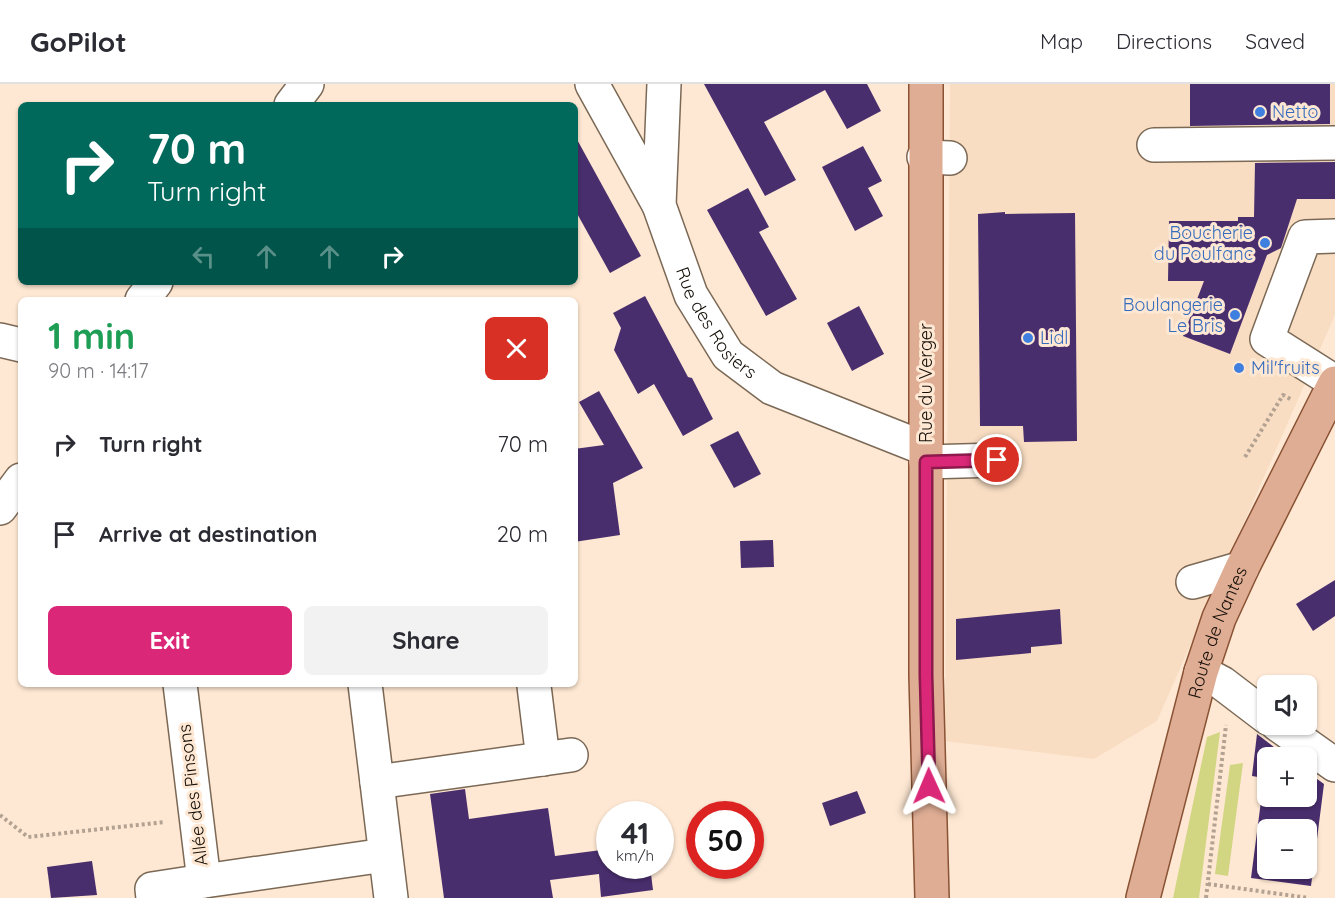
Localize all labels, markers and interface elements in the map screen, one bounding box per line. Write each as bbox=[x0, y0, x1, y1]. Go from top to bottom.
text: GoPilot bbox=[30, 24, 127, 59]
text: Map bbox=[1040, 28, 1083, 54]
text: Directions bbox=[1116, 28, 1212, 54]
text: Saved bbox=[1245, 28, 1305, 54]
place label: Netto bbox=[1272, 100, 1318, 123]
marker: Netto bbox=[1253, 105, 1267, 119]
text: 70 m bbox=[147, 122, 246, 175]
icon: right bbox=[48, 126, 126, 204]
text: Turn right bbox=[147, 174, 266, 208]
place label: Boucherie du Poulfanc bbox=[1154, 221, 1253, 265]
marker: Boucherie du Poulfanc bbox=[1258, 236, 1272, 250]
icon: left bbox=[187, 240, 220, 273]
icon: ahead bbox=[250, 240, 283, 273]
icon: ahead bbox=[313, 240, 346, 273]
icon: right bbox=[376, 240, 409, 273]
street label: Rue des Rosiers bbox=[671, 264, 762, 384]
place label: Boulangerie Le Bris bbox=[1123, 293, 1223, 337]
marker: Boulangerie Le Bris bbox=[1228, 308, 1242, 322]
text: 1 min bbox=[48, 313, 135, 358]
button: close bbox=[485, 317, 548, 380]
street label: Rue du Verger bbox=[914, 323, 937, 443]
place label: Lidl bbox=[1040, 326, 1068, 349]
marker: Lidl bbox=[1021, 331, 1035, 345]
place label: Mil'fruits bbox=[1251, 356, 1320, 379]
text: 90 m · 14:17 bbox=[48, 358, 149, 383]
marker: Mil'fruits bbox=[1232, 361, 1246, 375]
icon: right bbox=[48, 428, 81, 461]
text: Turn right bbox=[99, 430, 203, 458]
text: 70 m bbox=[498, 430, 548, 458]
pin bbox=[971, 434, 1022, 485]
icon: arrive bbox=[980, 443, 1013, 476]
icon: arrive bbox=[48, 518, 81, 551]
text: Arrive at destination bbox=[99, 520, 317, 548]
text: 20 m bbox=[497, 520, 548, 548]
street label: Route de Nantes bbox=[1183, 563, 1252, 701]
button: Exit bbox=[48, 606, 292, 675]
button: Share bbox=[304, 606, 548, 675]
map controls bbox=[1257, 675, 1317, 879]
button: sound bbox=[1257, 675, 1317, 735]
street label: Allée des Pinsons bbox=[172, 723, 213, 867]
button: + bbox=[1257, 747, 1317, 807]
position arrow bbox=[897, 754, 961, 818]
speed limit sign: 50 bbox=[686, 801, 764, 879]
text: 41 bbox=[621, 814, 649, 852]
button: − bbox=[1257, 819, 1317, 879]
text: km/h bbox=[616, 846, 654, 865]

